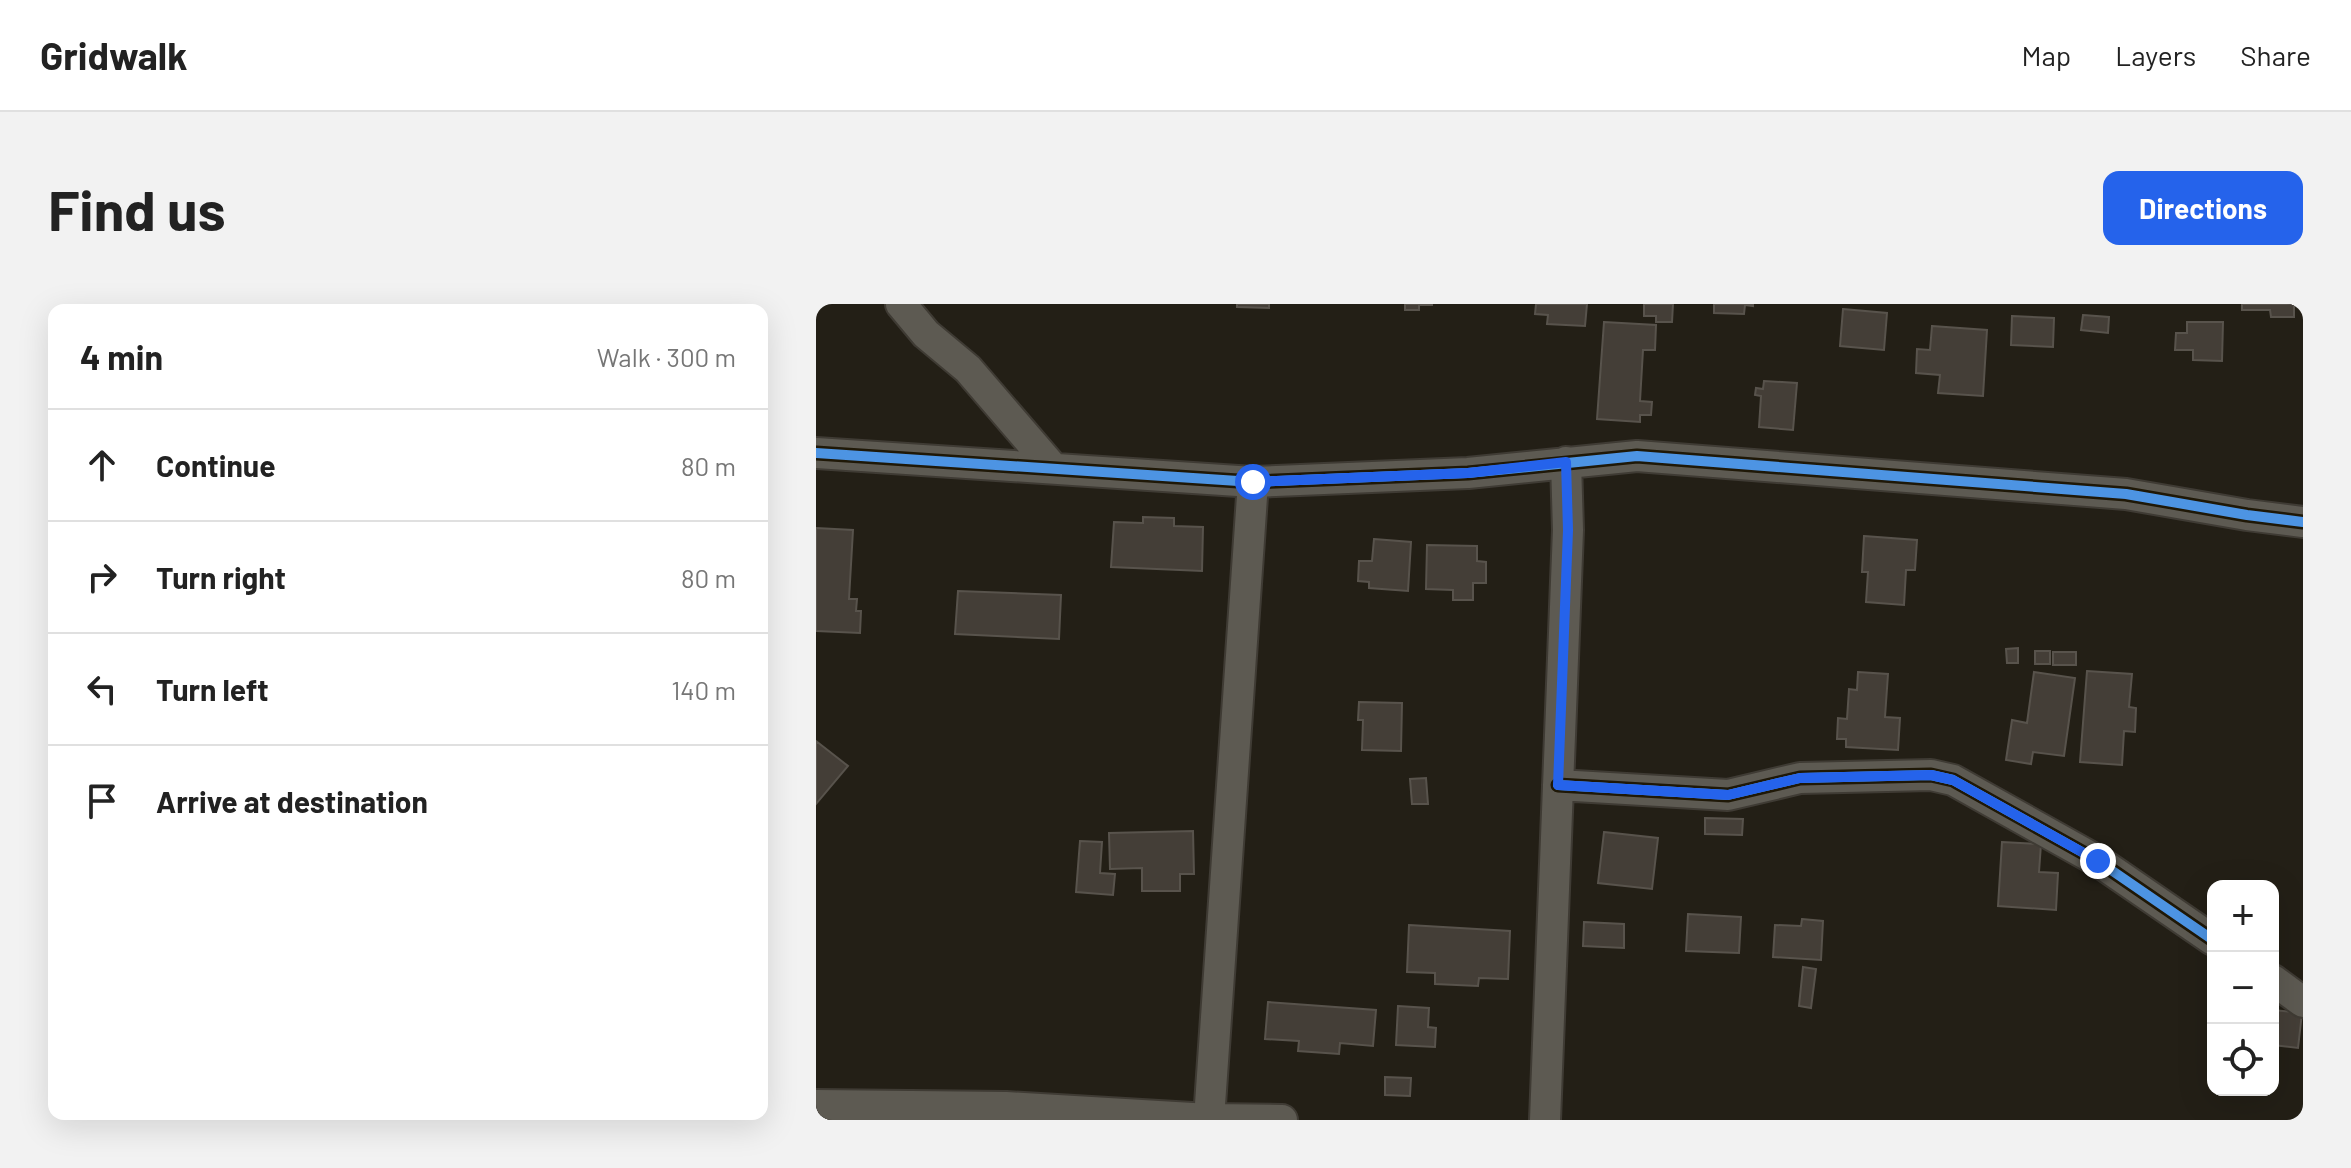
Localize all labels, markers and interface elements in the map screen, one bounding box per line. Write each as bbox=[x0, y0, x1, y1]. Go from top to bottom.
text: Gridwalk bbox=[40, 32, 187, 78]
text: Map bbox=[2021, 38, 2071, 72]
text: Layers bbox=[2115, 38, 2196, 72]
text: Share bbox=[2240, 38, 2311, 72]
button: Directions bbox=[2103, 171, 2303, 245]
text: Find us bbox=[48, 175, 226, 242]
text: 4 min bbox=[80, 336, 163, 377]
text: Walk · 300 m bbox=[597, 341, 736, 372]
icon: ahead bbox=[80, 443, 124, 487]
text: Continue bbox=[156, 447, 276, 483]
text: 80 m bbox=[681, 450, 736, 481]
route start bbox=[1235, 464, 1271, 500]
icon: right bbox=[80, 555, 124, 599]
text: Turn right bbox=[156, 559, 286, 595]
text: 80 m bbox=[681, 562, 736, 593]
icon: left bbox=[80, 667, 124, 711]
text: Turn left bbox=[156, 671, 269, 707]
text: 140 m bbox=[671, 674, 736, 705]
icon: arrive bbox=[80, 779, 124, 823]
text: Arrive at destination bbox=[156, 783, 428, 819]
route end bbox=[2080, 843, 2116, 879]
map controls bbox=[2207, 880, 2279, 1096]
button: + bbox=[2207, 880, 2279, 952]
button: − bbox=[2207, 952, 2279, 1024]
button: locate bbox=[2207, 1024, 2279, 1096]

